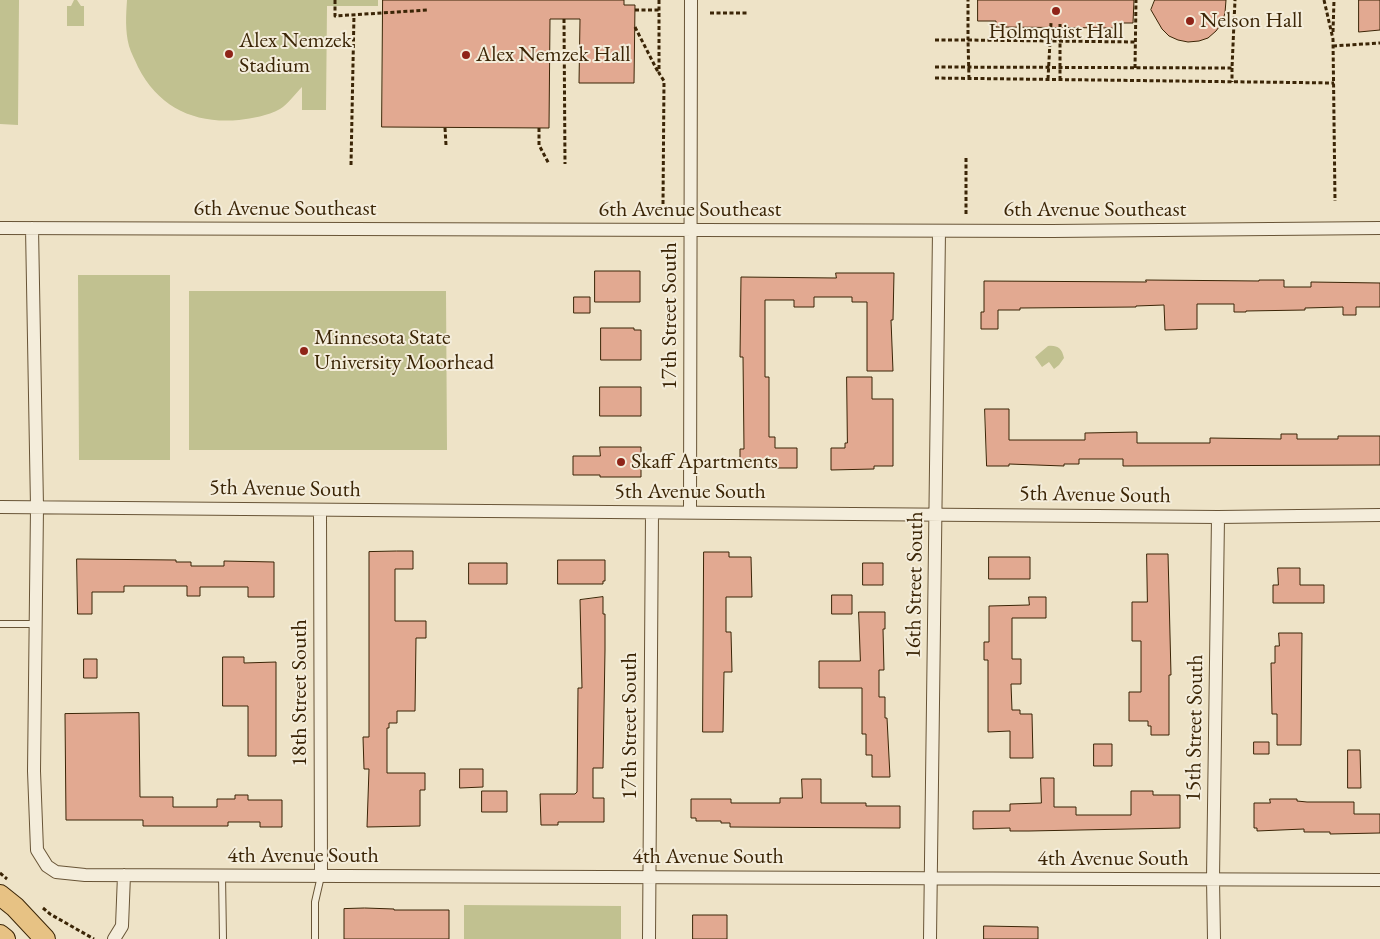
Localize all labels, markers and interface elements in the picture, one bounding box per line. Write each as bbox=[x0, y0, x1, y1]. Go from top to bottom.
marker: Holmquist Hall bbox=[1050, 5, 1062, 17]
place label: Nelson Hall bbox=[1200, 8, 1302, 34]
marker: Nelson Hall bbox=[1184, 15, 1196, 27]
place label: Holmquist Hall bbox=[989, 19, 1123, 45]
place label: Alex Nemzek Stadium bbox=[239, 28, 352, 80]
place label: Alex Nemzek Hall bbox=[476, 42, 630, 68]
marker: Alex Nemzek Stadium bbox=[223, 48, 235, 60]
marker: Alex Nemzek Hall bbox=[460, 49, 472, 61]
street label: 6th Avenue Southeast bbox=[193, 196, 377, 222]
street label: 6th Avenue Southeast bbox=[598, 197, 782, 223]
street label: 6th Avenue Southeast bbox=[1003, 197, 1187, 223]
street label: 17th Street South bbox=[657, 242, 683, 390]
place label: Minnesota State University Moorhead bbox=[314, 325, 494, 376]
marker: Minnesota State University Moorhead bbox=[298, 345, 310, 357]
place label: Skaff Apartments bbox=[631, 449, 778, 475]
marker: Skaff Apartments bbox=[615, 456, 627, 468]
street label: 5th Avenue South bbox=[209, 474, 361, 504]
street label: 5th Avenue South bbox=[614, 479, 766, 505]
street label: 5th Avenue South bbox=[1019, 480, 1171, 510]
street label: 16th Street South bbox=[901, 511, 929, 659]
street label: 18th Street South bbox=[287, 619, 313, 767]
street label: 17th Street South bbox=[617, 652, 643, 800]
street label: 15th Street South bbox=[1181, 654, 1209, 802]
street label: 4th Avenue South bbox=[227, 843, 379, 869]
street label: 4th Avenue South bbox=[632, 844, 784, 870]
street label: 4th Avenue South bbox=[1037, 846, 1189, 872]

